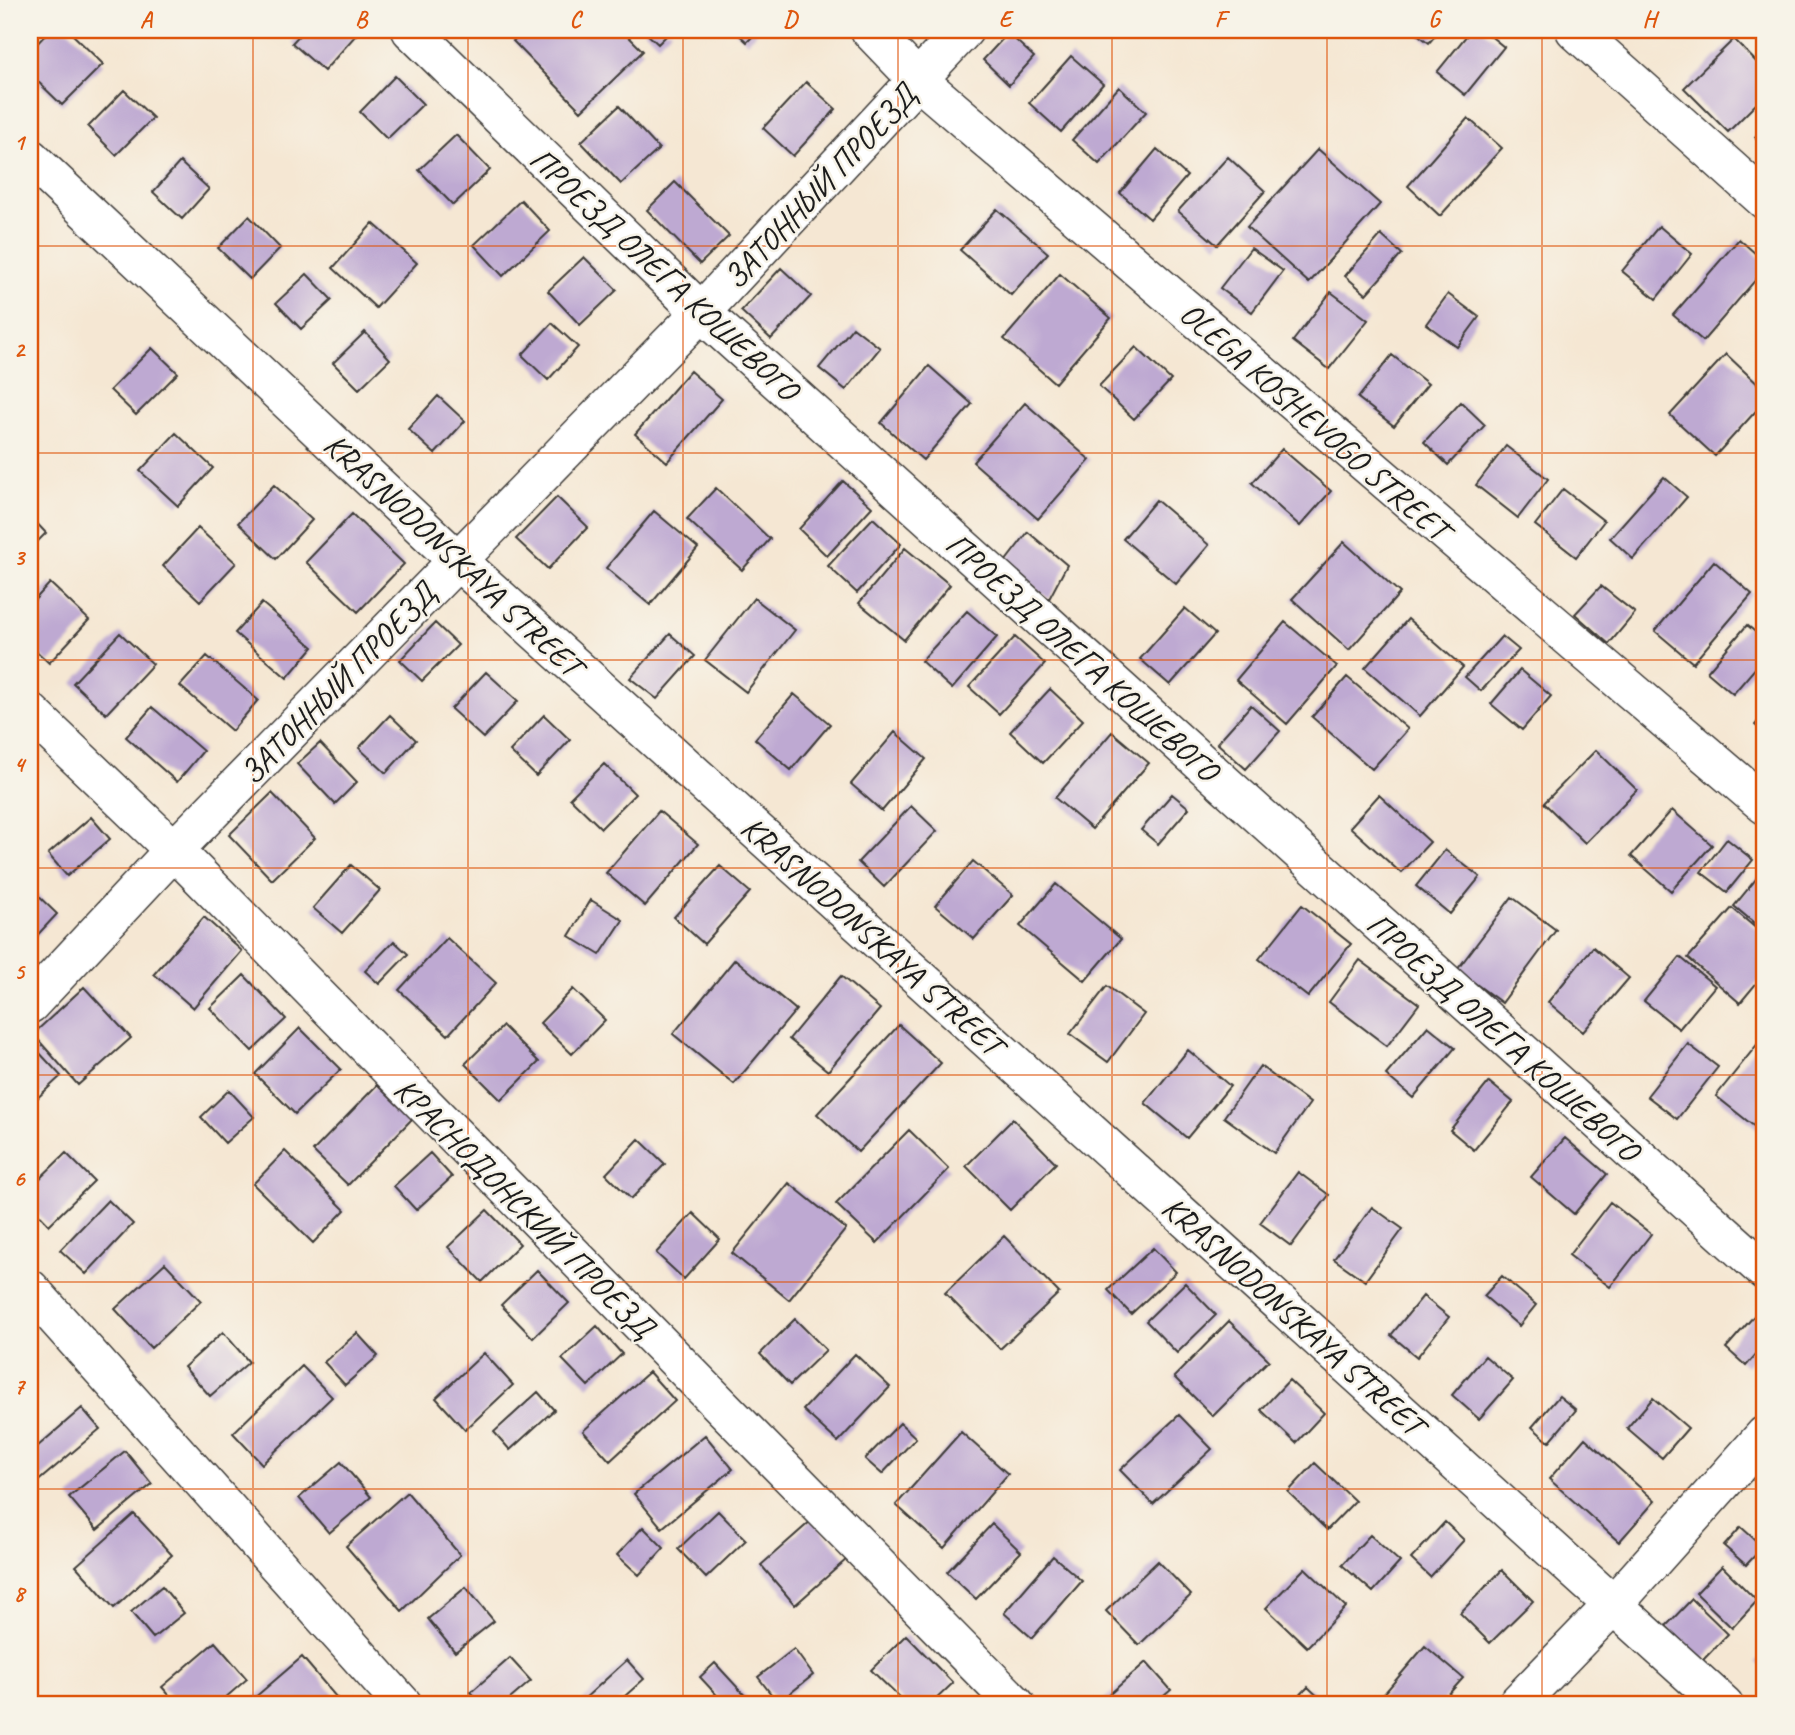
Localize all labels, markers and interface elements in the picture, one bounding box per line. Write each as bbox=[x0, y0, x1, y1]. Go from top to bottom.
text: A bbox=[140, 5, 154, 34]
text: B bbox=[355, 5, 369, 34]
text: C bbox=[570, 5, 584, 34]
text: D bbox=[783, 5, 799, 34]
text: E bbox=[999, 5, 1015, 34]
text: F bbox=[1215, 5, 1231, 34]
text: G bbox=[1428, 5, 1443, 34]
text: H bbox=[1642, 5, 1660, 34]
street label: ЗАТОННЫЙ ПРОЕЗД bbox=[714, 73, 928, 298]
text: 1 bbox=[14, 128, 27, 157]
street label: ПРОЕЗД ОЛЕГА КОШЕВОГО bbox=[521, 138, 810, 412]
street label: OLEGA KOSHEVOGO STREET bbox=[1171, 292, 1464, 554]
text: 2 bbox=[14, 335, 27, 364]
street label: KRASNODONSKAYA STREET bbox=[315, 424, 597, 690]
street label: ПРОЕЗД ОЛЕГА КОШЕВОГО bbox=[937, 523, 1230, 793]
text: 3 bbox=[14, 543, 27, 572]
street label: ЗАТОННЫЙ ПРОЕЗД bbox=[231, 572, 447, 794]
text: 4 bbox=[14, 750, 27, 779]
street label: KRASNODONSKAYA STREET bbox=[732, 807, 1017, 1069]
street label: ПРОЕЗД ОЛЕГА КОШЕВОГО bbox=[1358, 903, 1651, 1173]
text: 5 bbox=[14, 957, 26, 986]
street label: КРАСНОДОНСКИЙ ПРОЕЗД bbox=[385, 1069, 666, 1349]
text: 6 bbox=[14, 1164, 27, 1193]
street label: KRASNODONSKAYA STREET bbox=[1153, 1187, 1438, 1449]
text: 7 bbox=[14, 1372, 27, 1401]
text: 8 bbox=[14, 1579, 27, 1608]

